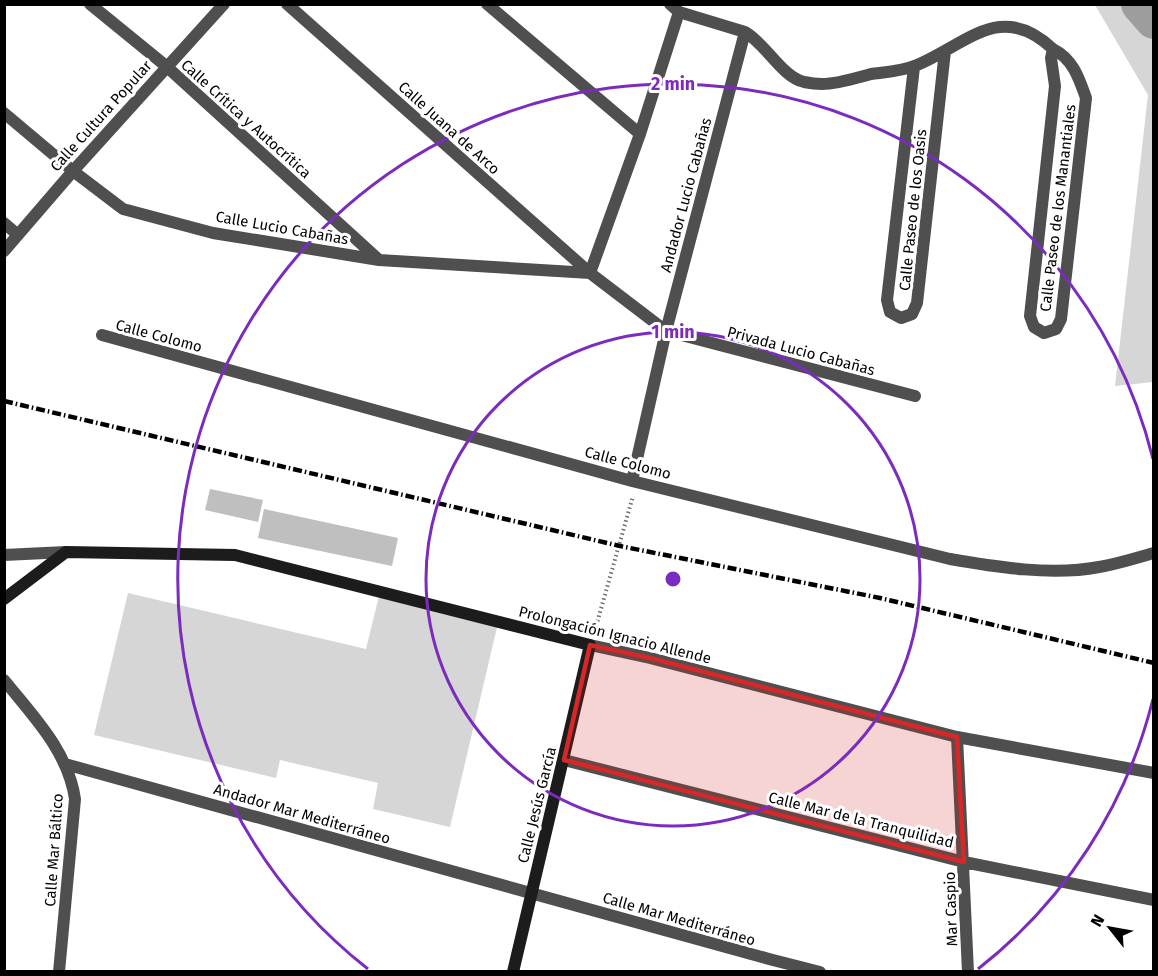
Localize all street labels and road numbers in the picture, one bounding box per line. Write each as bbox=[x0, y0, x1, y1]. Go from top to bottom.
street label: Calle Crítica y Autocrítica bbox=[177, 56, 315, 182]
street label: Calle Cultura Popular bbox=[47, 57, 156, 175]
street label: Calle Juana de Arco bbox=[395, 78, 503, 178]
street label: Calle Paseo de los Manantiales bbox=[1036, 103, 1080, 313]
street label: Andador Lucio Cabañas bbox=[657, 116, 715, 274]
street label: Calle Paseo de los Oasis bbox=[896, 128, 930, 292]
street label: Calle Lucio Cabañas bbox=[214, 207, 350, 249]
street label: Calle Colomo bbox=[114, 316, 204, 356]
street label: Privada Lucio Cabañas bbox=[725, 323, 877, 379]
street label: Calle Colomo bbox=[583, 443, 673, 483]
street label: Prolongación Ignacio Allende bbox=[517, 602, 713, 668]
street label: Calle Jesús García bbox=[514, 745, 560, 865]
street label: Andador Mar Mediterráneo bbox=[212, 780, 392, 848]
street label: Calle Mar de la Tranquilidad bbox=[766, 788, 956, 852]
street label: Calle Mar Báltico bbox=[41, 793, 67, 907]
street label: Mar Caspio bbox=[941, 871, 961, 947]
street label: Calle Mar Mediterráneo bbox=[601, 889, 757, 949]

